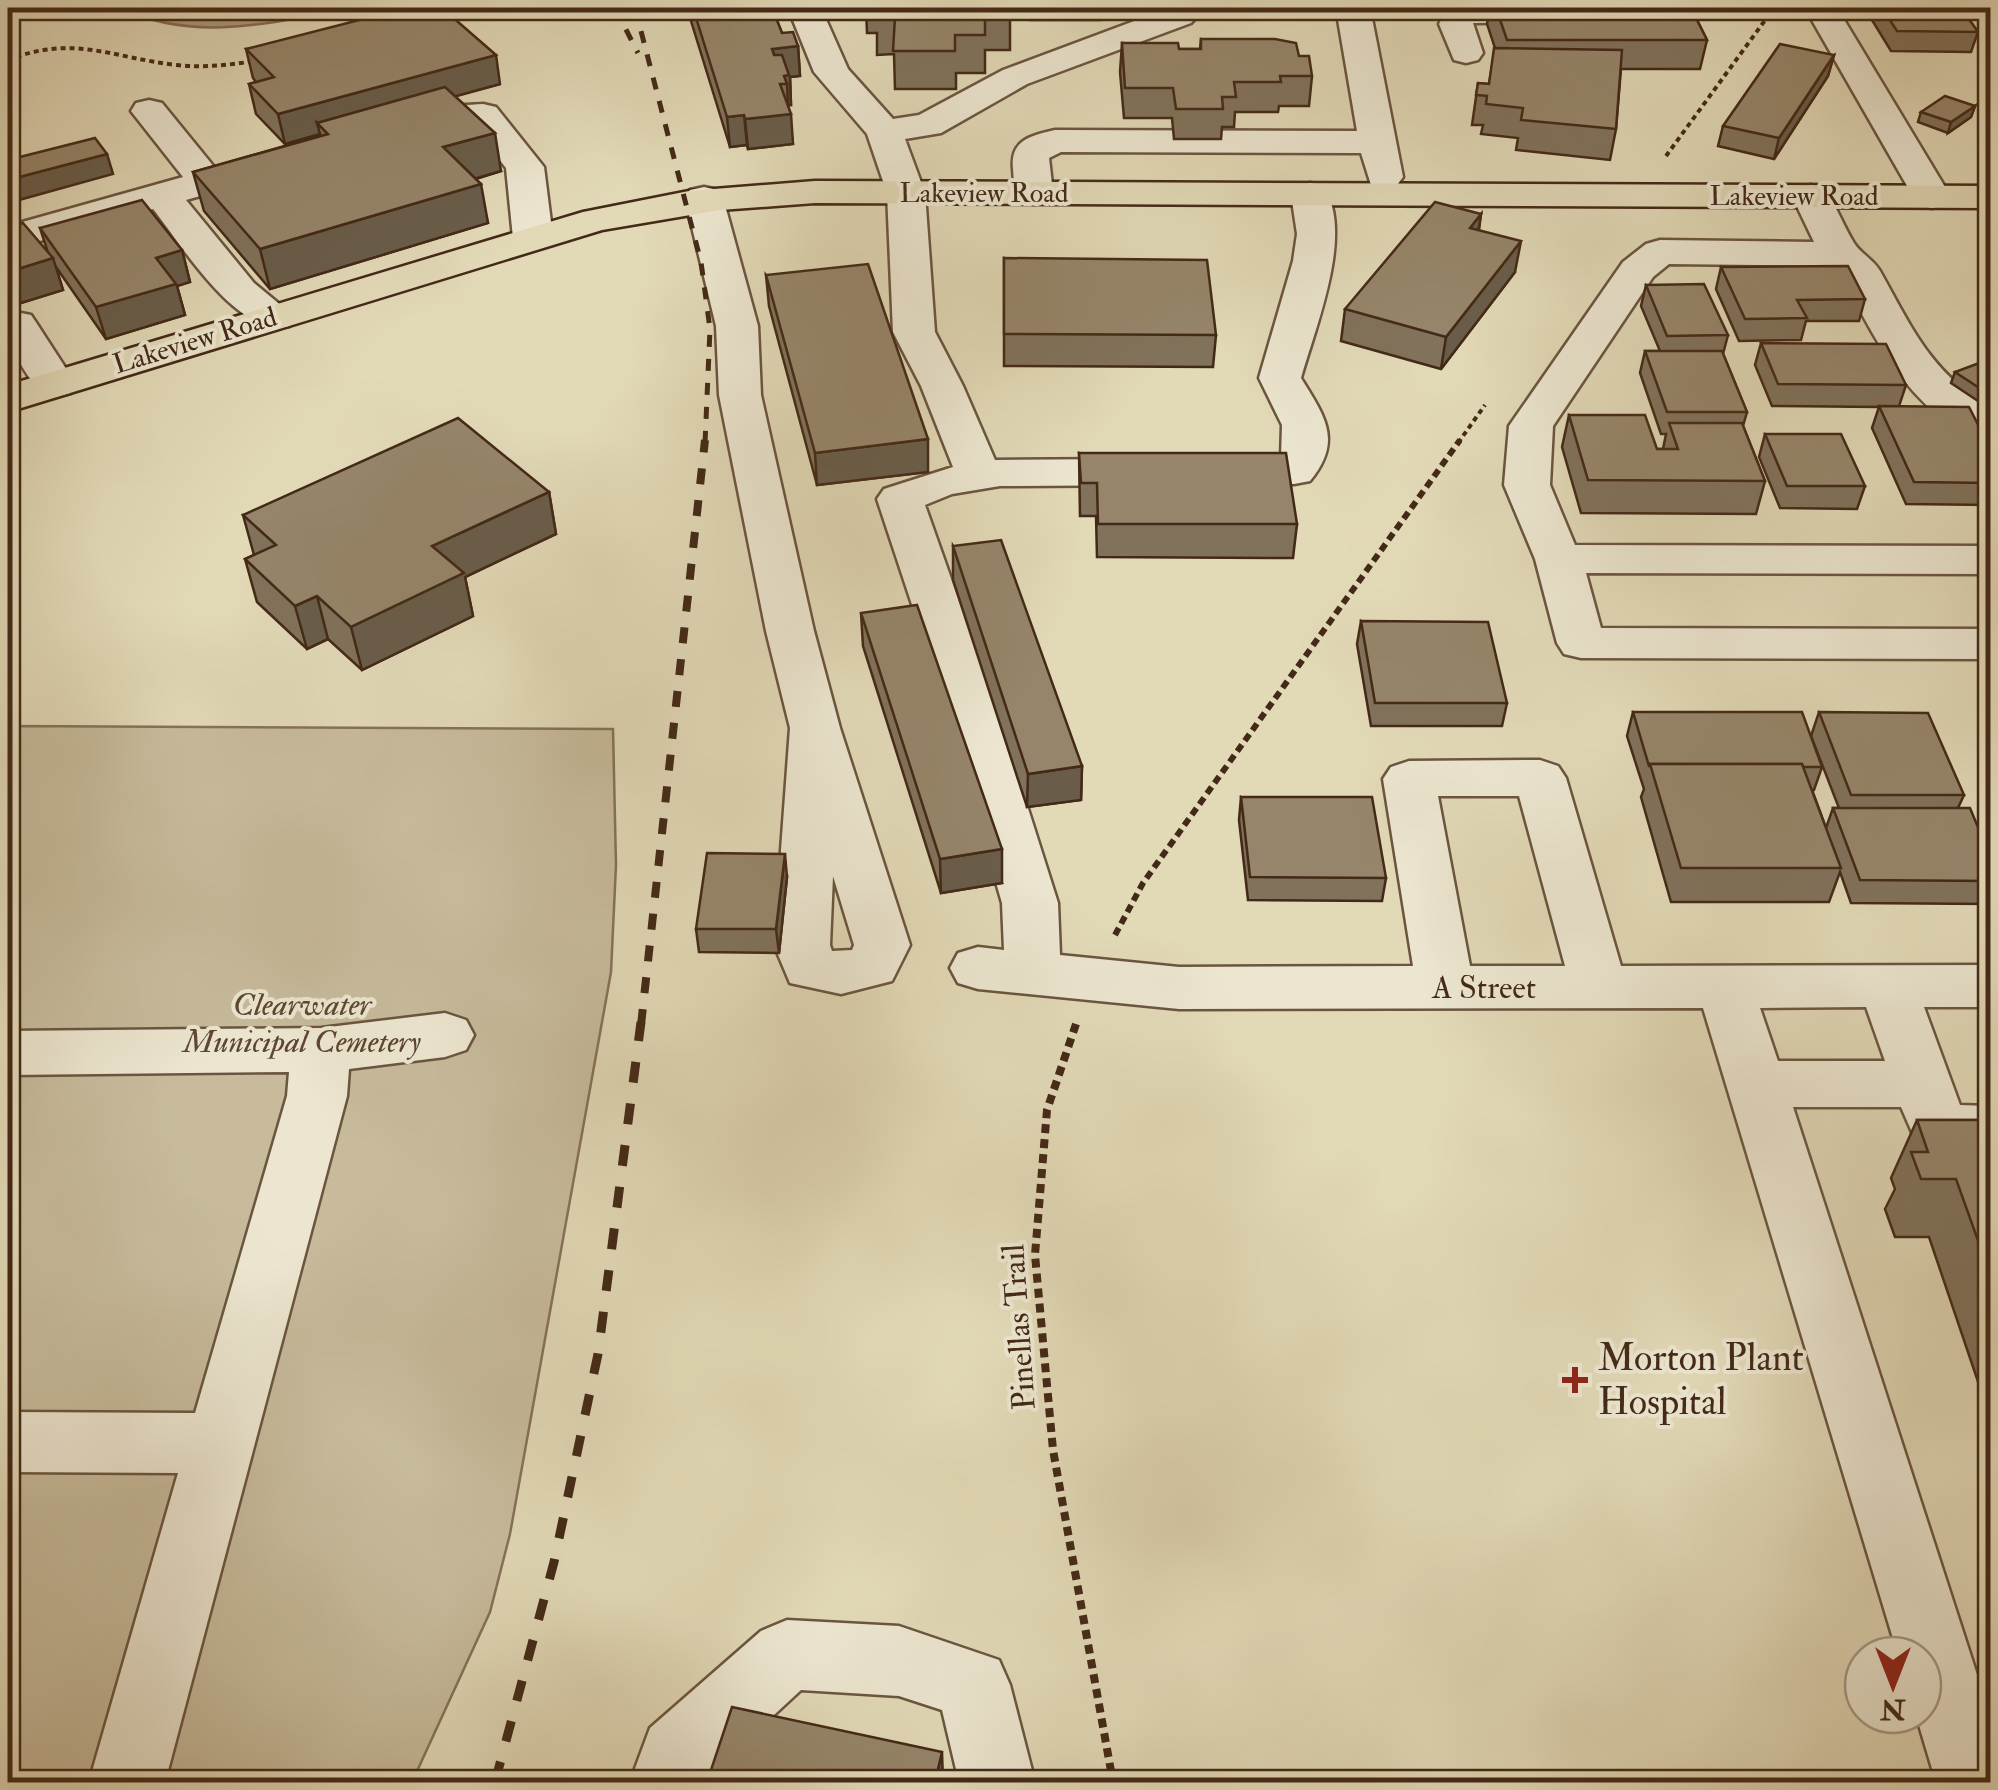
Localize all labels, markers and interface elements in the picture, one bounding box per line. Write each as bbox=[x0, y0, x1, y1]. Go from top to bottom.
street label: Lakeview Road bbox=[899, 176, 1069, 211]
street label: Lakeview Road bbox=[1709, 179, 1879, 214]
street label: Lakeview Road bbox=[109, 299, 281, 382]
street label: A Street bbox=[1431, 968, 1536, 1008]
park label: Clearwater Municipal Cemetery bbox=[181, 985, 421, 1062]
street label: Pinellas Trail bbox=[993, 1243, 1045, 1411]
place label: Morton Plant Hospital bbox=[1598, 1334, 1804, 1426]
marker: Morton Plant Hospital bbox=[1562, 1367, 1588, 1393]
north arrow bbox=[1843, 1635, 1943, 1735]
text: N bbox=[1880, 1691, 1907, 1726]

